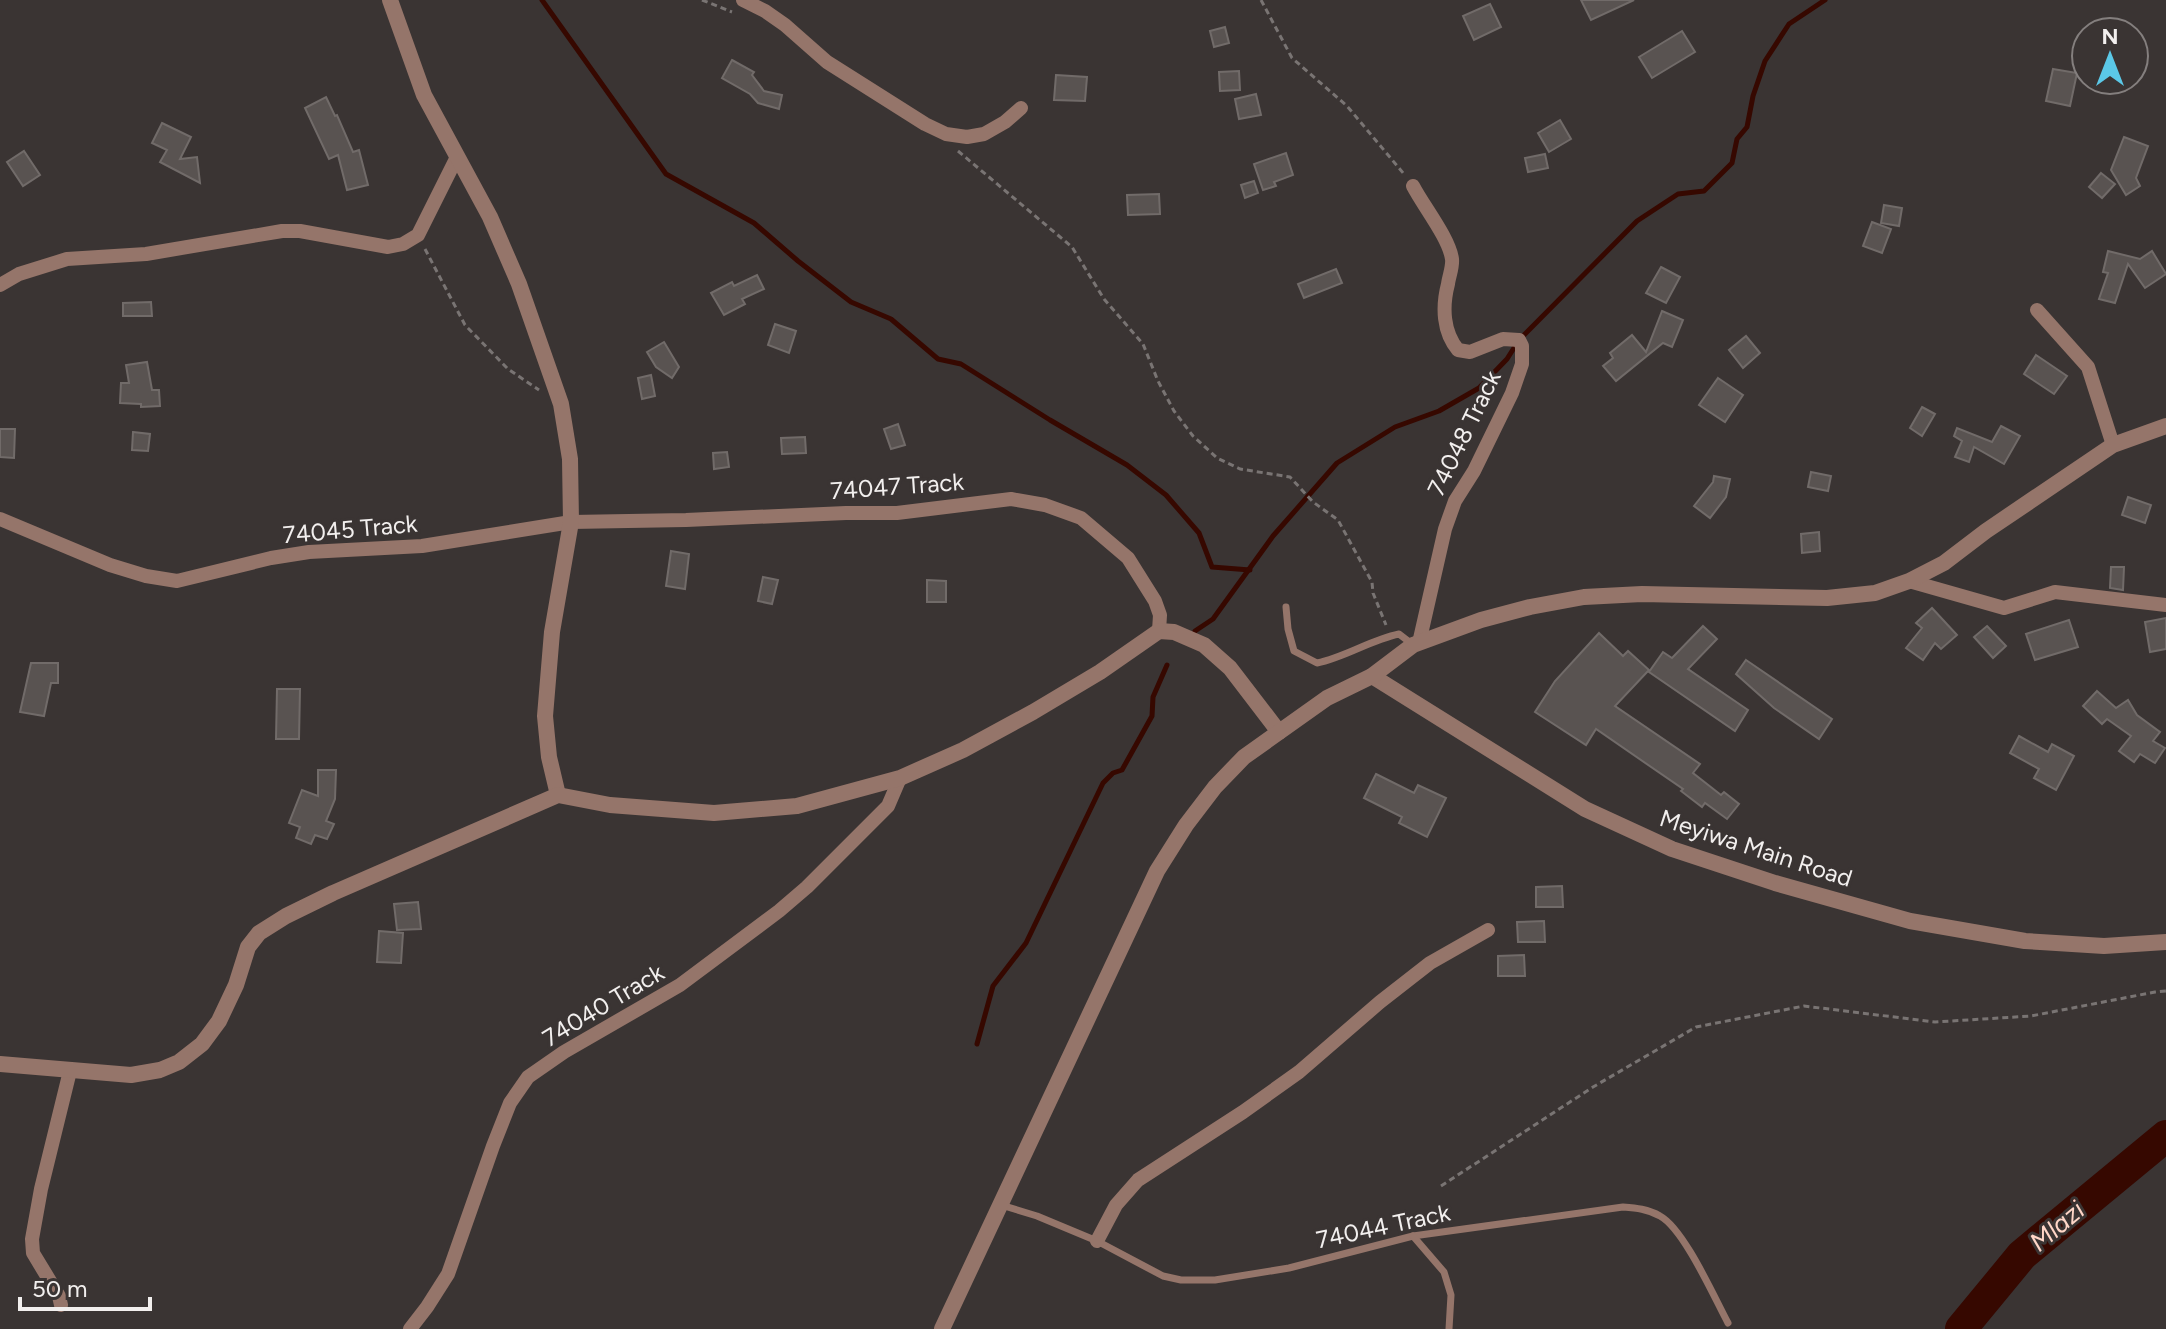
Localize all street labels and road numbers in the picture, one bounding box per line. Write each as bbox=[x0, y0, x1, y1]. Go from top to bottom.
street label: 74048 Track bbox=[1421, 365, 1507, 500]
street label: 74047 Track bbox=[829, 467, 965, 505]
street label: 74045 Track bbox=[282, 509, 419, 549]
street label: Meyiwa Main Road bbox=[1656, 803, 1856, 893]
street label: 74040 Track bbox=[537, 957, 669, 1053]
street label: 74044 Track bbox=[1313, 1198, 1453, 1254]

